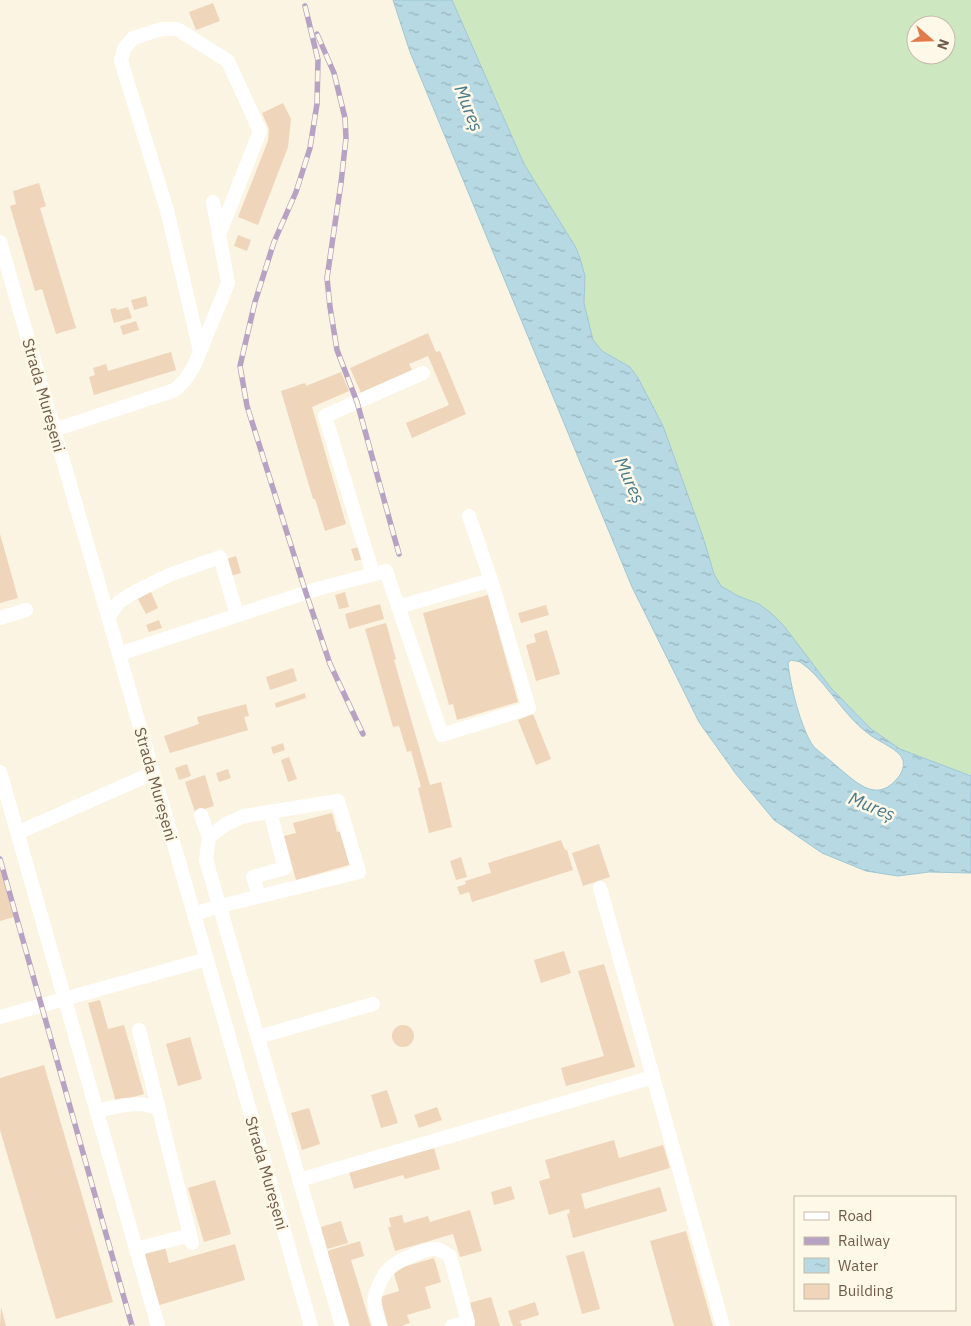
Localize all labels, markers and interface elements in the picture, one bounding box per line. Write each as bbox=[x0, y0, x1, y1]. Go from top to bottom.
north arrow bbox=[906, 15, 956, 65]
text: N bbox=[933, 37, 953, 52]
water label: Mureș bbox=[449, 81, 489, 135]
street label: Strada Mureșeni bbox=[18, 336, 70, 454]
water label: Mureș bbox=[610, 453, 650, 507]
street label: Strada Mureșeni bbox=[130, 725, 182, 843]
water label: Mureș bbox=[845, 786, 899, 826]
street label: Strada Mureșeni bbox=[241, 1114, 293, 1232]
legend bbox=[794, 1196, 956, 1311]
text: Road bbox=[838, 1206, 873, 1225]
text: Railway bbox=[838, 1231, 891, 1250]
text: Water bbox=[838, 1256, 879, 1275]
text: Building bbox=[838, 1281, 893, 1300]

